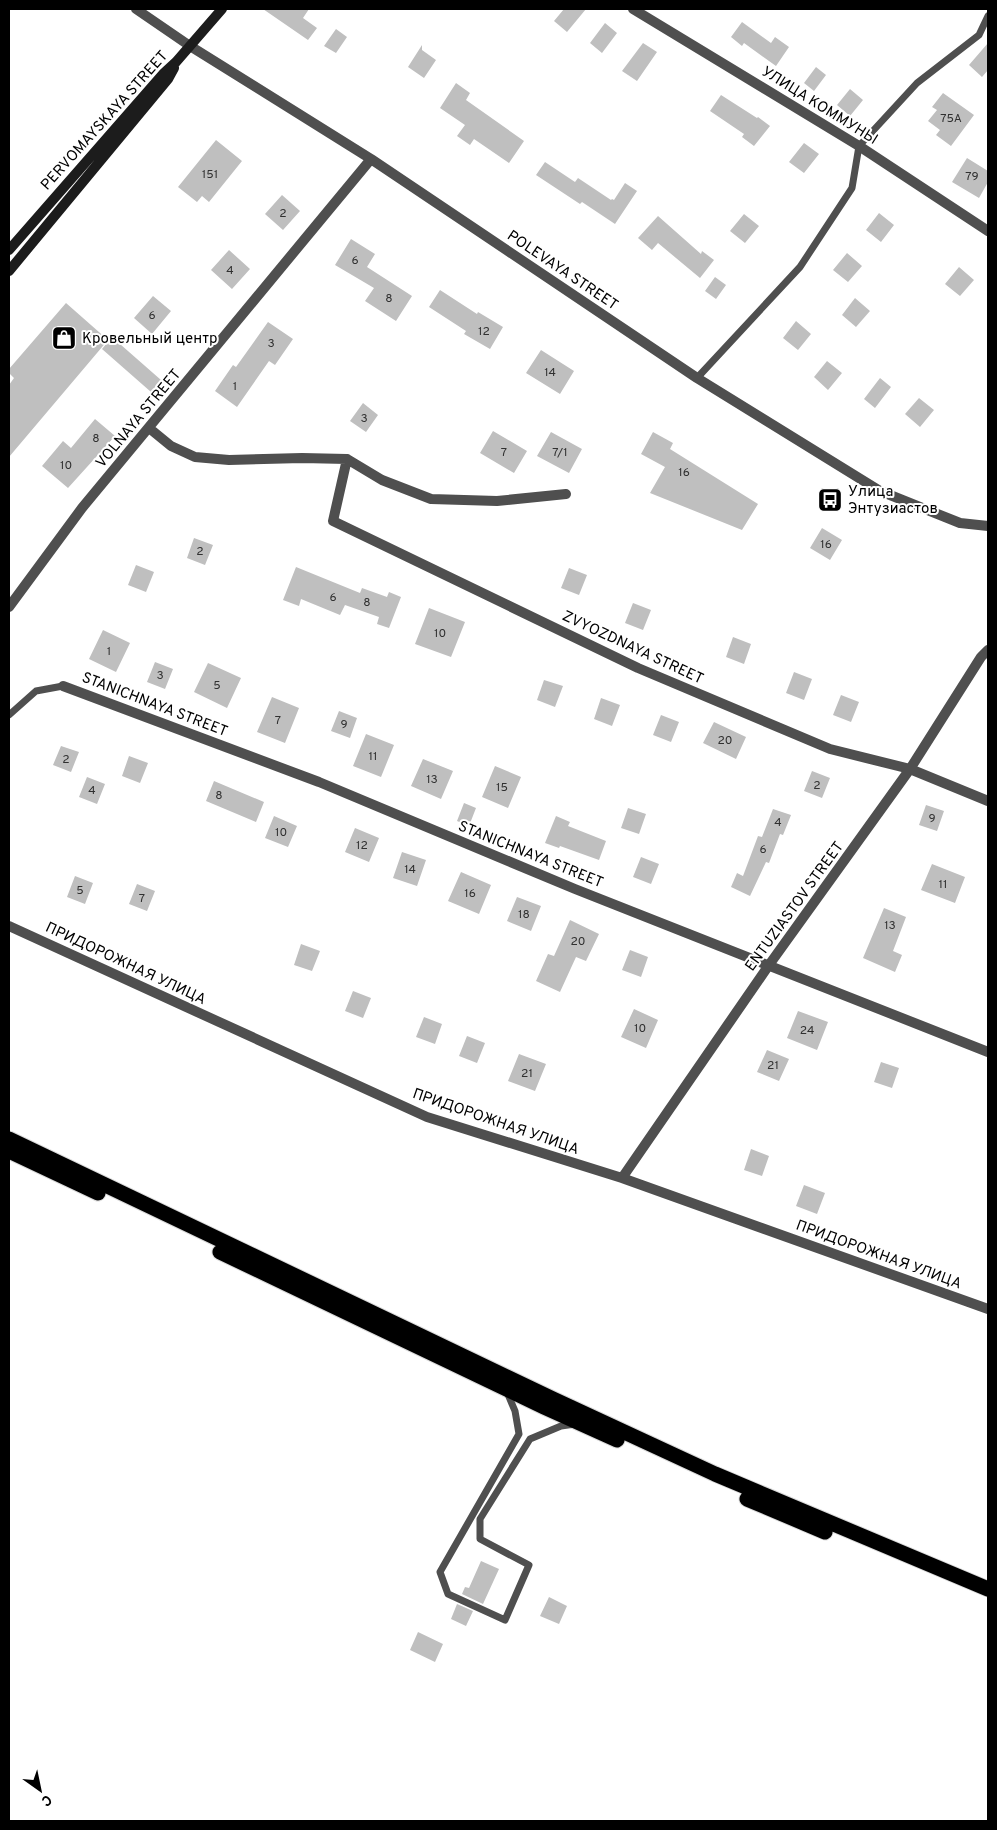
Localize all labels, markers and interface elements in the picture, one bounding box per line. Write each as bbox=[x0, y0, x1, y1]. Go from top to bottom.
street label: PERVOMAYSKAYA STREET bbox=[37, 47, 173, 195]
street label: УЛИЦА КОММУНЫ bbox=[758, 63, 881, 150]
house number: 75А bbox=[940, 111, 962, 127]
house number: 151 bbox=[202, 167, 218, 183]
house number: 79 bbox=[965, 169, 979, 185]
house number: 2 bbox=[279, 206, 287, 222]
street label: POLEVAYA STREET bbox=[503, 227, 621, 315]
house number: 6 bbox=[351, 253, 359, 269]
house number: 4 bbox=[226, 263, 234, 279]
house number: 8 bbox=[385, 291, 393, 307]
house number: 6 bbox=[148, 308, 156, 324]
house number: 12 bbox=[478, 324, 490, 340]
shop icon: Кровельный центр bbox=[51, 325, 77, 351]
place label: Кровельный центр bbox=[82, 330, 218, 349]
house number: 3 bbox=[267, 336, 275, 352]
house number: 14 bbox=[544, 365, 556, 381]
street label: VOLNAYA STREET bbox=[92, 366, 186, 472]
house number: 1 bbox=[233, 379, 237, 395]
house number: 3 bbox=[360, 411, 368, 427]
house number: 8 bbox=[92, 431, 100, 447]
house number: 7 bbox=[501, 445, 507, 461]
house number: 7/1 bbox=[552, 445, 568, 461]
house number: 10 bbox=[60, 458, 72, 474]
house number: 16 bbox=[678, 465, 690, 481]
place label: Улица Энтузиастов bbox=[848, 483, 938, 519]
bus stop icon: Улица Энтузиастов bbox=[817, 487, 843, 513]
house number: 16 bbox=[820, 537, 832, 553]
house number: 2 bbox=[196, 544, 204, 560]
house number: 6 bbox=[329, 590, 337, 606]
house number: 8 bbox=[363, 595, 371, 611]
street label: ZVYOZDNAYA STREET bbox=[559, 607, 706, 689]
house number: 10 bbox=[434, 626, 446, 642]
house number: 1 bbox=[107, 644, 111, 660]
house number: 3 bbox=[156, 668, 164, 684]
street label: STANICHNAYA STREET bbox=[79, 669, 230, 742]
house number: 5 bbox=[213, 678, 221, 694]
house number: 7 bbox=[275, 713, 281, 729]
house number: 9 bbox=[340, 717, 348, 733]
house number: 20 bbox=[717, 733, 733, 749]
house number: 11 bbox=[369, 749, 377, 765]
house number: 2 bbox=[62, 752, 70, 768]
house number: 13 bbox=[426, 772, 438, 788]
house number: 2 bbox=[813, 778, 821, 794]
house number: 15 bbox=[496, 780, 508, 796]
house number: 4 bbox=[88, 783, 96, 799]
house number: 8 bbox=[215, 788, 223, 804]
house number: 9 bbox=[928, 811, 936, 827]
house number: 4 bbox=[774, 815, 782, 831]
street label: STANICHNAYA STREET bbox=[455, 818, 606, 893]
house number: 10 bbox=[275, 825, 287, 841]
house number: 12 bbox=[356, 838, 368, 854]
street label: ENTUZIASTOV STREET bbox=[742, 838, 849, 975]
house number: 6 bbox=[759, 842, 767, 858]
house number: 14 bbox=[404, 862, 416, 878]
house number: 11 bbox=[939, 877, 947, 893]
house number: 5 bbox=[76, 883, 84, 899]
house number: 16 bbox=[464, 886, 476, 902]
house number: 7 bbox=[139, 891, 145, 907]
house number: 18 bbox=[518, 907, 530, 923]
house number: 13 bbox=[884, 918, 896, 934]
street label: ПРИДОРОЖНАЯ УЛИЦА bbox=[42, 919, 209, 1010]
house number: 20 bbox=[570, 934, 586, 950]
house number: 10 bbox=[634, 1021, 646, 1037]
house number: 24 bbox=[800, 1023, 814, 1039]
house number: 21 bbox=[767, 1058, 779, 1074]
house number: 21 bbox=[521, 1066, 533, 1082]
street label: ПРИДОРОЖНАЯ УЛИЦА bbox=[410, 1085, 581, 1160]
street label: ПРИДОРОЖНАЯ УЛИЦА bbox=[793, 1217, 964, 1294]
north arrow bbox=[15, 1765, 65, 1815]
text: С bbox=[38, 1790, 55, 1809]

